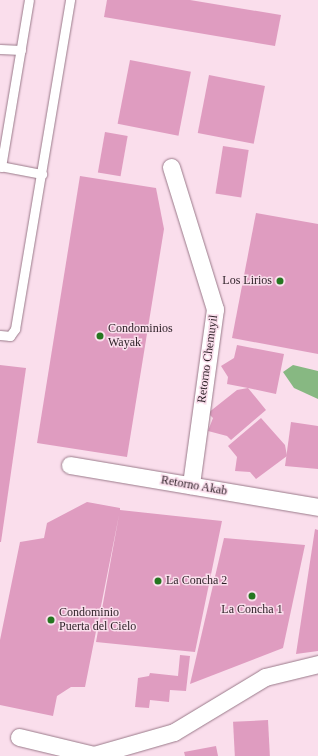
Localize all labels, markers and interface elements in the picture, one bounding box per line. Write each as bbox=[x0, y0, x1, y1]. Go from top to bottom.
place label: Los Lirios bbox=[222, 274, 272, 288]
marker: Los Lirios bbox=[275, 276, 285, 286]
street label: Retorno Chemuyil bbox=[195, 314, 221, 404]
place label: Condominios Wayak bbox=[108, 322, 173, 350]
marker: Condominios Wayak bbox=[95, 331, 105, 341]
street label: Retorno Akab bbox=[159, 473, 229, 499]
place label: La Concha 2 bbox=[166, 574, 227, 588]
marker: La Concha 2 bbox=[153, 576, 163, 586]
marker: La Concha 1 bbox=[247, 591, 257, 601]
place label: La Concha 1 bbox=[221, 603, 283, 617]
place label: Condominio Puerta del Cielo bbox=[59, 606, 136, 634]
marker: Condominio Puerta del Cielo bbox=[46, 615, 56, 625]

